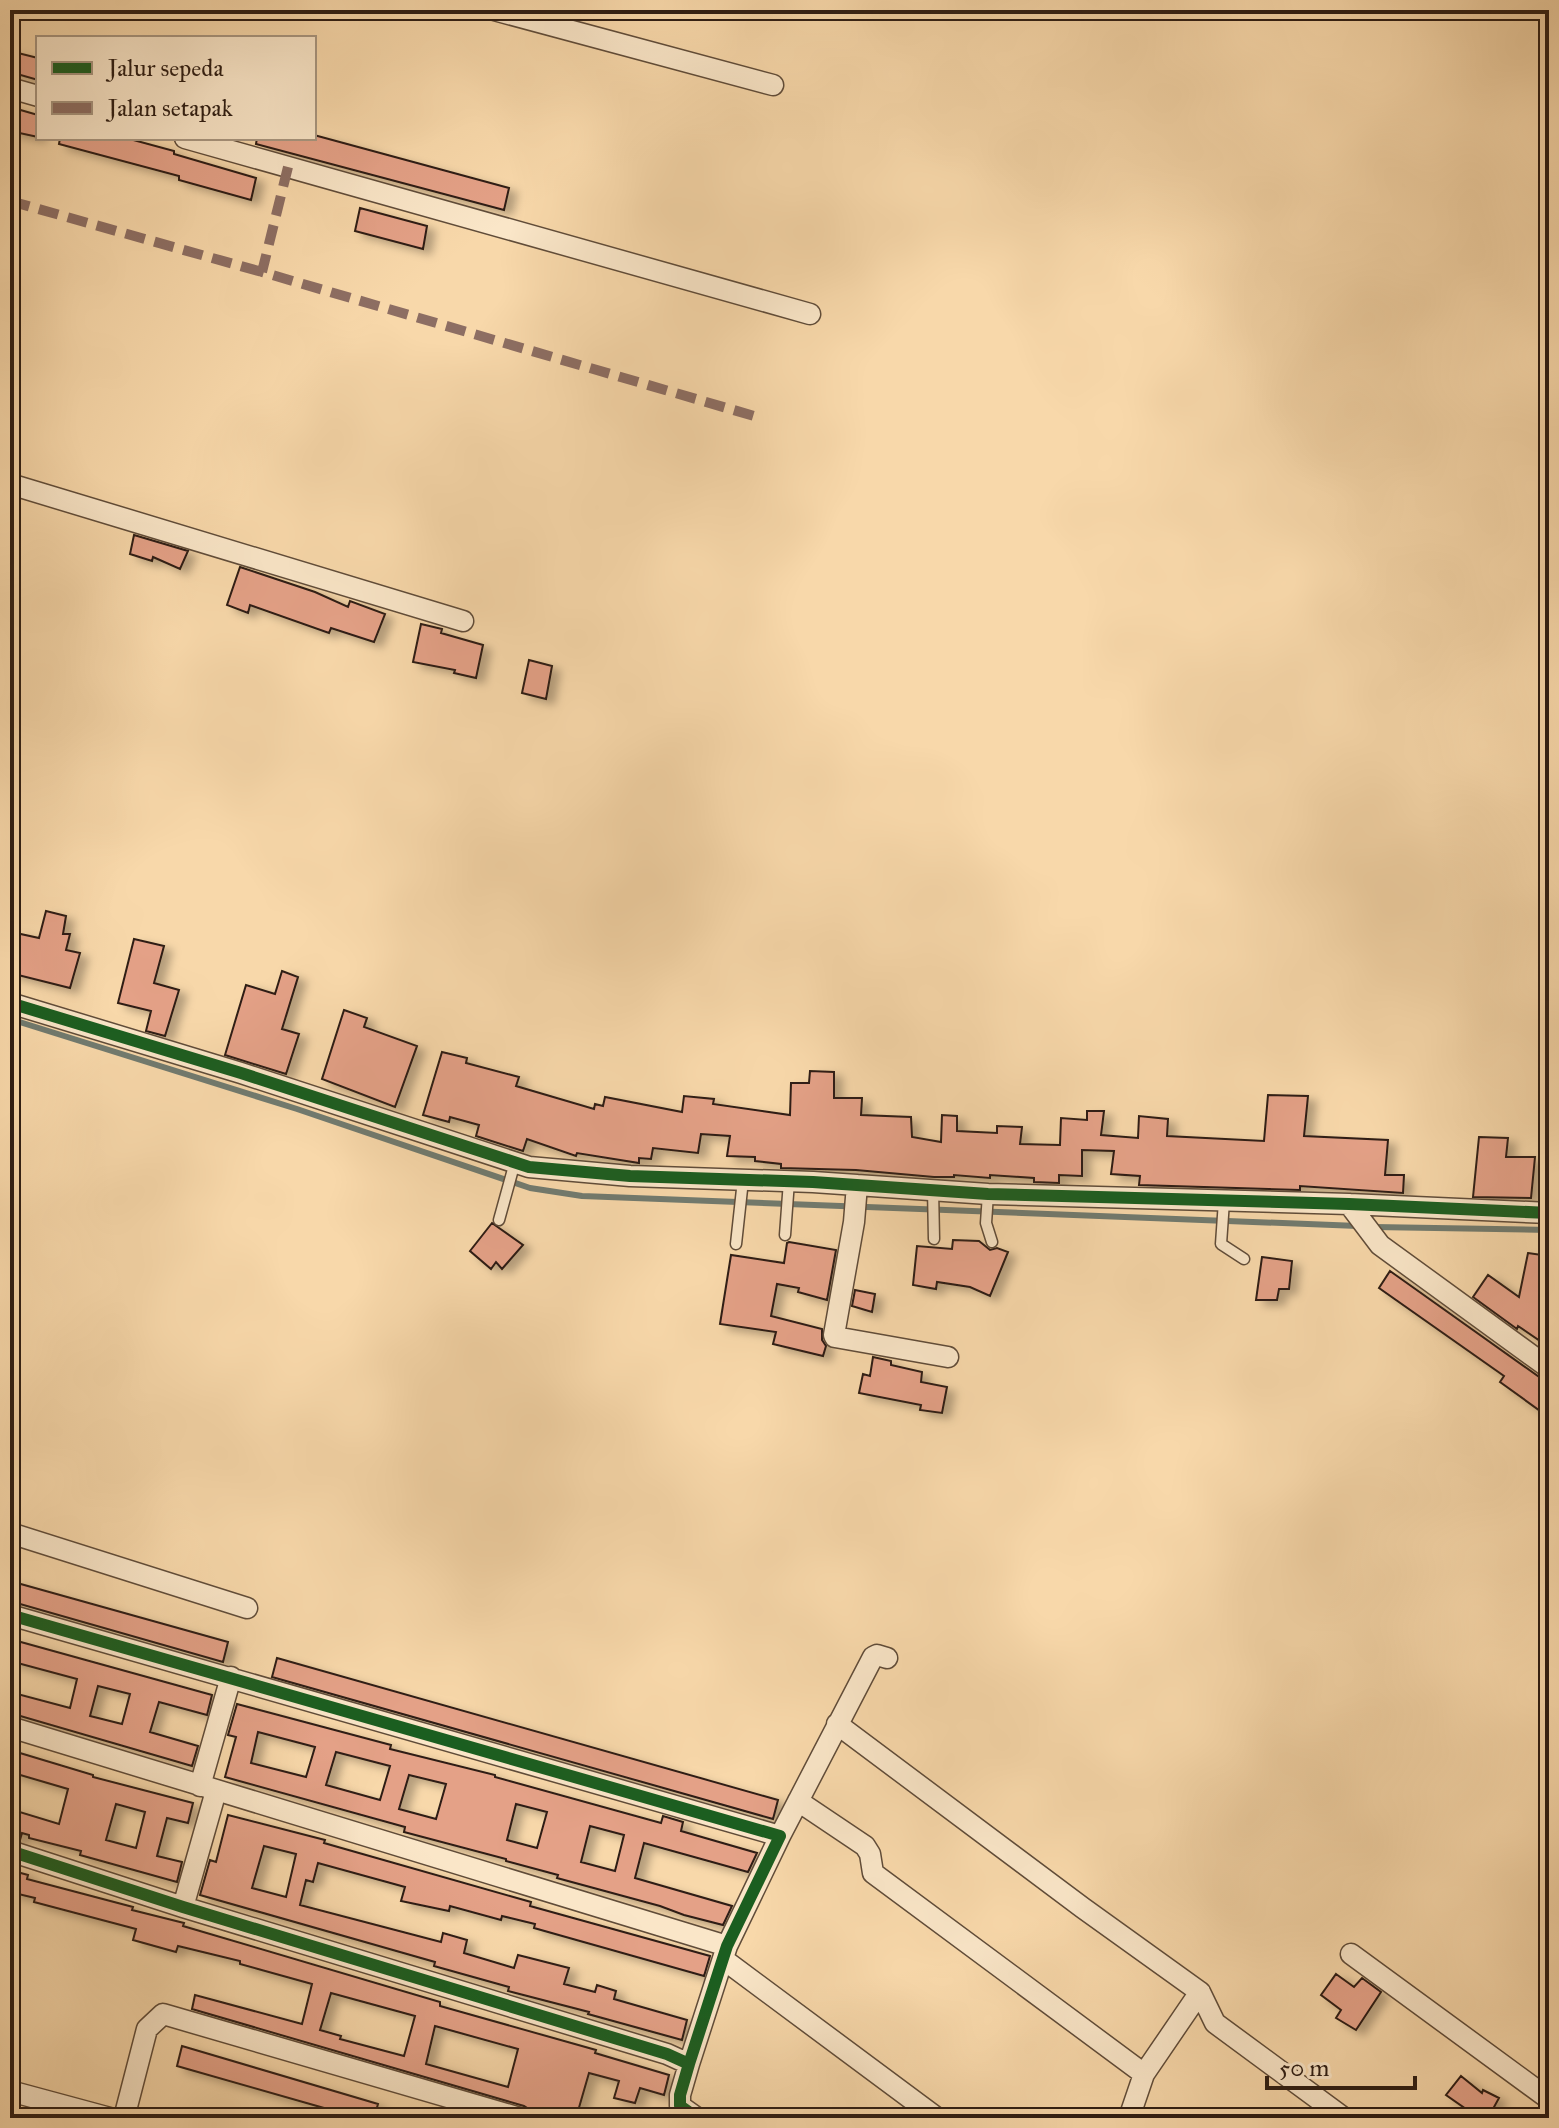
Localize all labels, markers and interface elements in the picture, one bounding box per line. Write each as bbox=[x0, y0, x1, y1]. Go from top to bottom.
legend bbox=[36, 36, 316, 140]
text: Jalur sepeda bbox=[105, 53, 224, 83]
text: Jalan setapak bbox=[105, 93, 234, 123]
scale bar bbox=[1267, 2040, 1415, 2090]
text: 50 m bbox=[1279, 2053, 1329, 2083]

